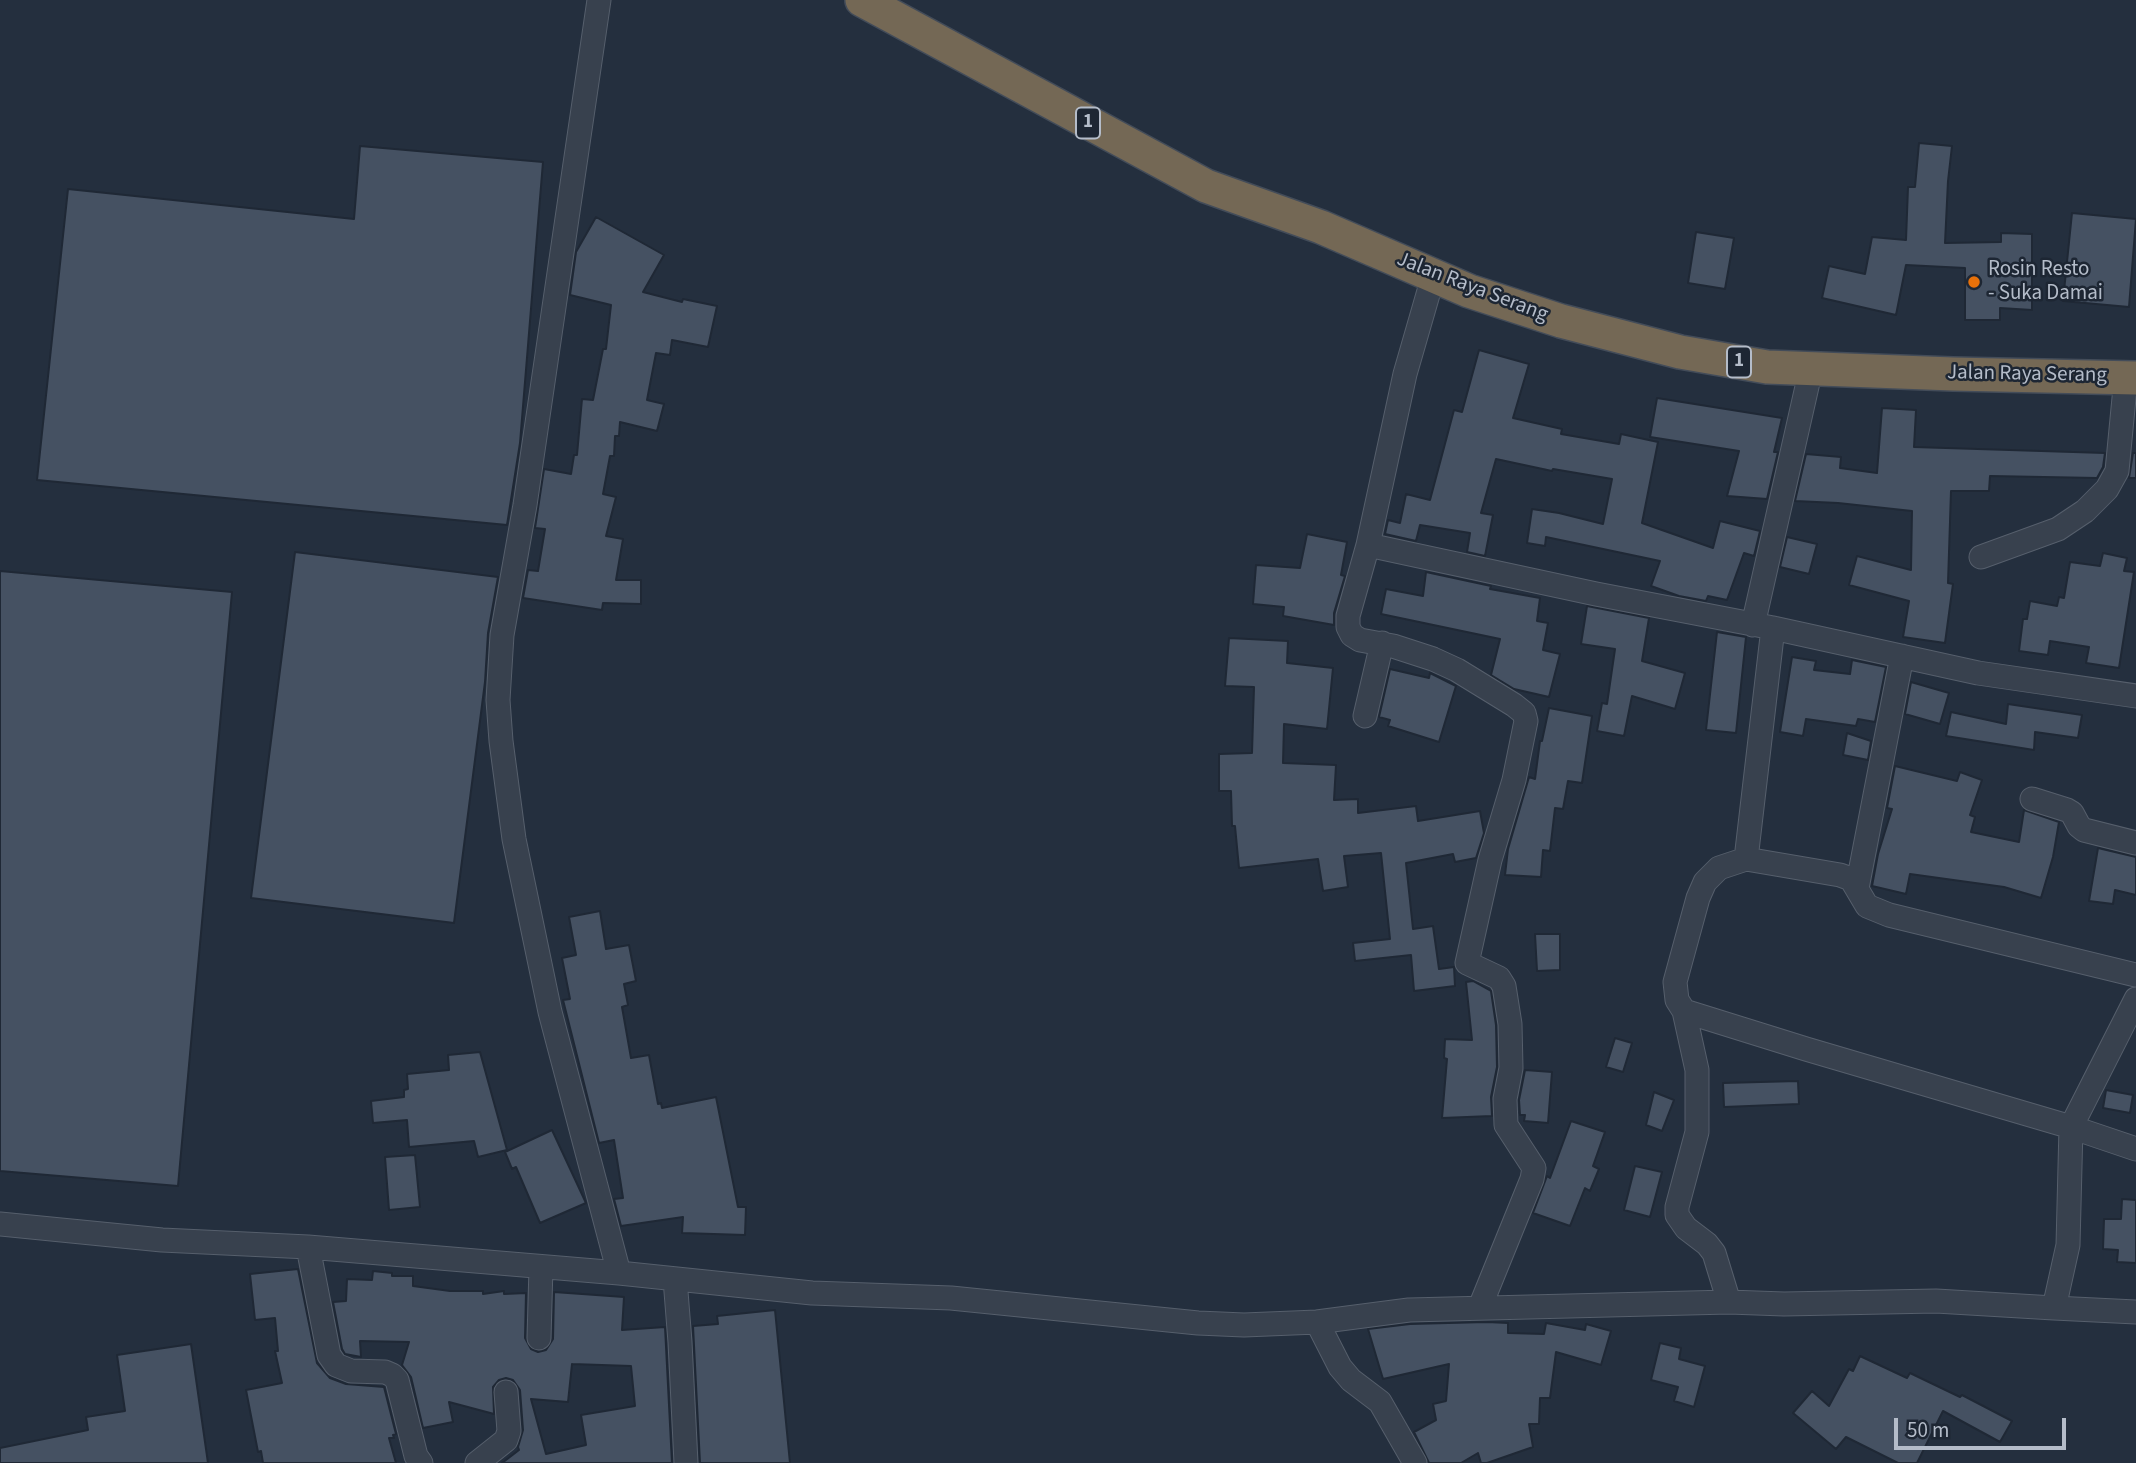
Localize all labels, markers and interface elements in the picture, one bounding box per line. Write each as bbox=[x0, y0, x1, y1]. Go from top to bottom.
road number: 1 bbox=[1076, 108, 1100, 139]
street label: Jalan Raya Serang bbox=[1393, 248, 1551, 328]
place label: Rosin Resto - Suka Damai bbox=[1988, 257, 2103, 307]
marker: Rosin Resto - Suka Damai bbox=[1966, 274, 1982, 290]
road number: 1 bbox=[1727, 346, 1751, 378]
street label: Jalan Raya Serang bbox=[1947, 361, 2107, 389]
scale bar bbox=[1898, 1404, 2070, 1448]
text: 50 m bbox=[1907, 1415, 1949, 1445]

